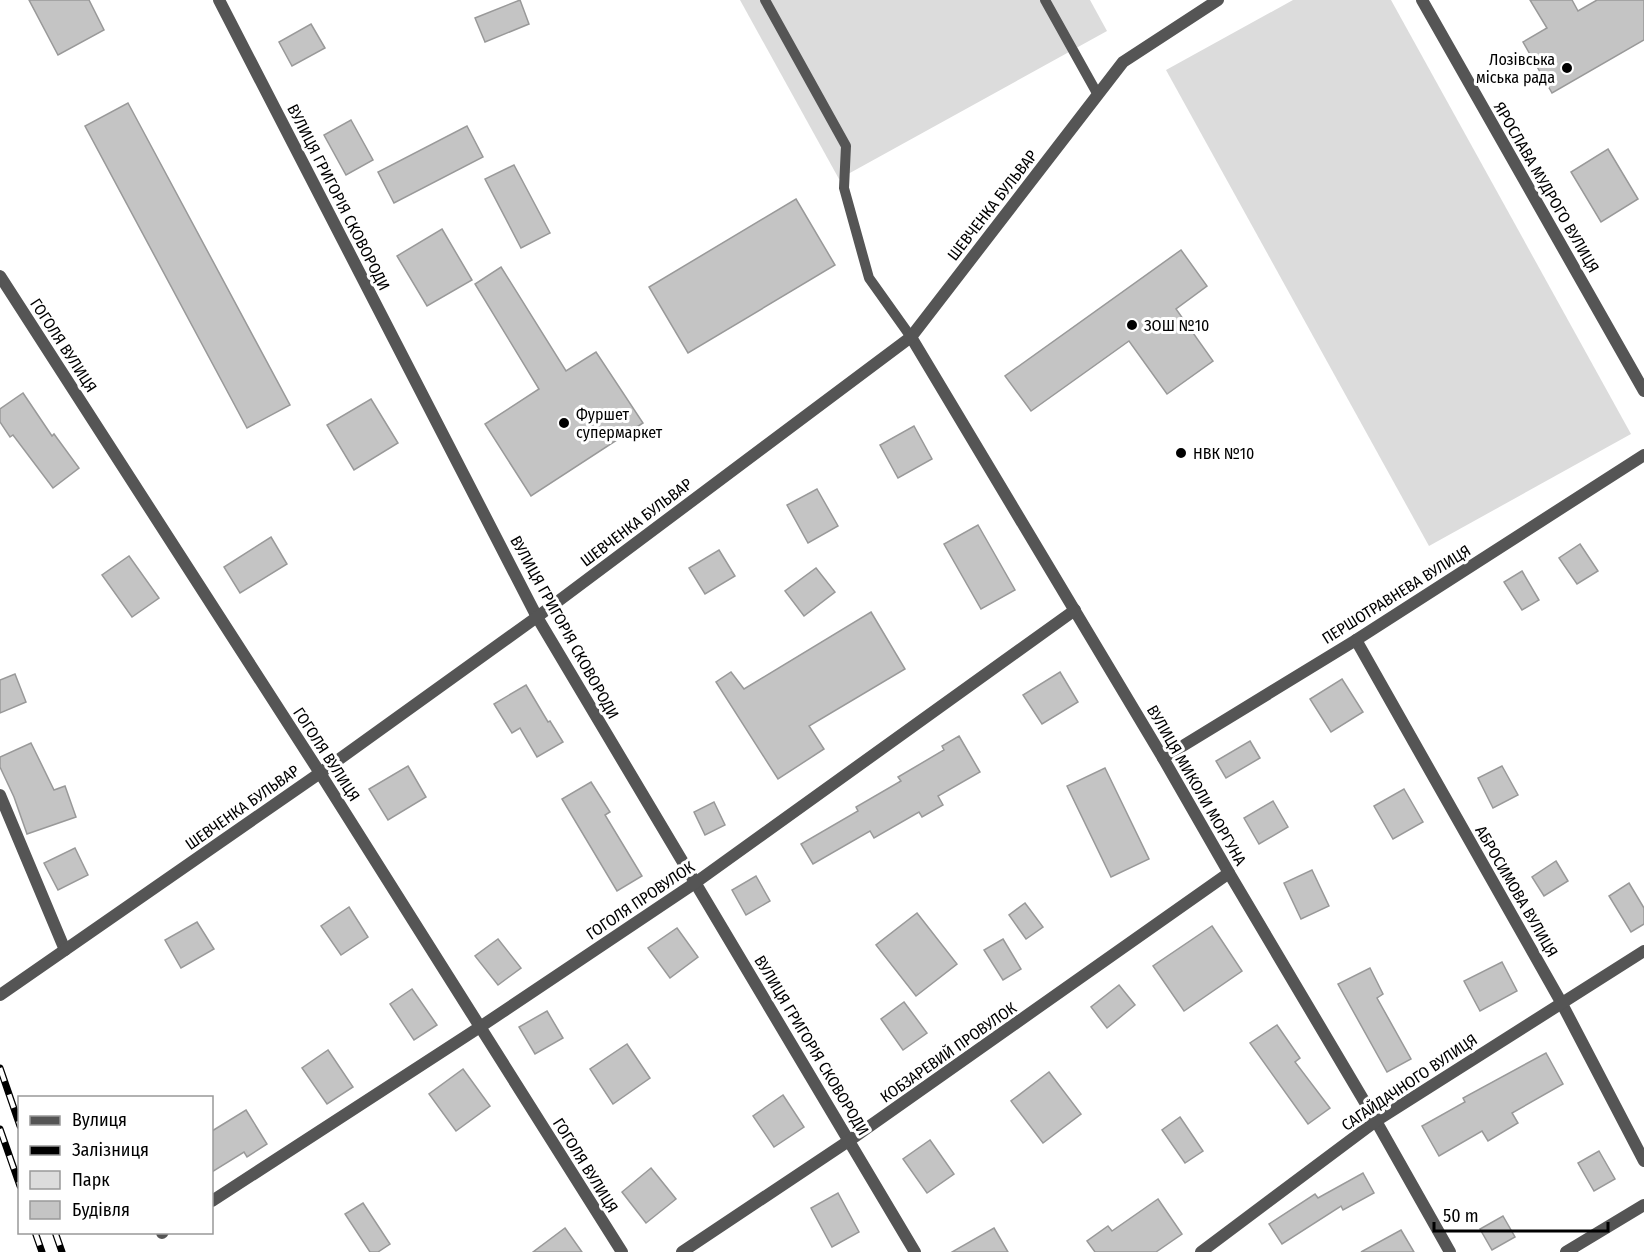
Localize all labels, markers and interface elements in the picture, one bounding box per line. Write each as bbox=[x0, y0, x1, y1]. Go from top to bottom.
place label: Лозівська міська рада bbox=[1476, 50, 1555, 87]
marker: Лозівська міська рада bbox=[1560, 61, 1574, 75]
street label: ЯРОСЛАВА МУДРОГО ВУЛИЦЯ bbox=[1490, 99, 1603, 276]
street label: ВУЛИЦЯ ГРИГОРІЯ СКОВОРОДИ bbox=[283, 101, 394, 293]
street label: ШЕВЧЕНКА БУЛЬВАР bbox=[943, 146, 1041, 264]
street label: ГОГОЛЯ ВУЛИЦЯ bbox=[26, 295, 101, 396]
place label: ЗОШ №10 bbox=[1144, 316, 1209, 335]
marker: ЗОШ №10 bbox=[1125, 318, 1139, 332]
place label: Фуршет супермаркет bbox=[576, 405, 663, 442]
marker: Фуршет супермаркет bbox=[557, 416, 571, 430]
place label: НВК №10 bbox=[1193, 444, 1254, 463]
marker: НВК №10 bbox=[1174, 446, 1188, 460]
street label: ШЕВЧЕНКА БУЛЬВАР bbox=[577, 474, 696, 571]
street label: ВУЛИЦЯ ГРИГОРІЯ СКОВОРОДИ bbox=[506, 532, 623, 722]
street label: ПЕРШОТРАВНЕВА ВУЛИЦЯ bbox=[1318, 541, 1474, 648]
street label: ВУЛИЦЯ МИКОЛИ МОРГУНА bbox=[1143, 702, 1251, 869]
street label: ГОГОЛЯ ВУЛИЦЯ bbox=[289, 704, 364, 805]
street label: ШЕВЧЕНКА БУЛЬВАР bbox=[182, 761, 303, 854]
street label: АБРОСИМОВА ВУЛИЦЯ bbox=[1471, 822, 1562, 960]
street label: ГОГОЛЯ ПРОВУЛОК bbox=[583, 857, 698, 944]
street label: ВУЛИЦЯ ГРИГОРІЯ СКОВОРОДИ bbox=[750, 952, 873, 1139]
street label: КОБЗАРЕВИЙ ПРОВУЛОК bbox=[877, 998, 1020, 1107]
street label: САГАЙДАЧНОГО ВУЛИЦЯ bbox=[1338, 1030, 1481, 1135]
legend bbox=[18, 1096, 213, 1234]
text: Вулиця bbox=[72, 1109, 127, 1131]
street label: ГОГОЛЯ ВУЛИЦЯ bbox=[549, 1114, 622, 1216]
text: Залізниця bbox=[72, 1139, 149, 1161]
text: Парк bbox=[72, 1169, 110, 1191]
scale bar bbox=[1434, 1195, 1608, 1233]
text: Будівля bbox=[72, 1199, 130, 1221]
text: 50 m bbox=[1443, 1205, 1479, 1227]

